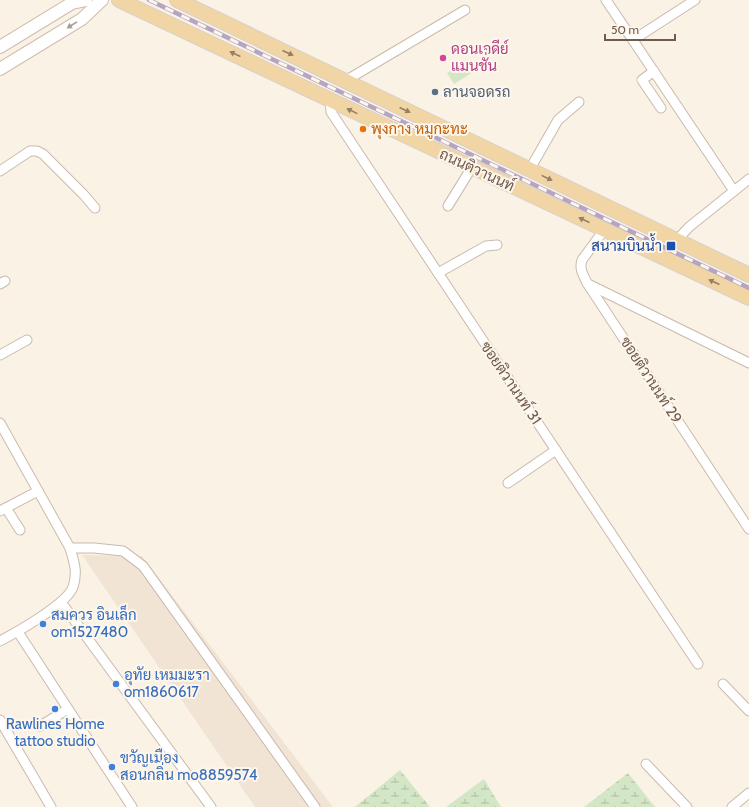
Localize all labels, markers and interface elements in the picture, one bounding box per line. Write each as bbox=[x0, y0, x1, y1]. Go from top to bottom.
scale bar bbox=[605, 16, 675, 42]
one-way arrow bbox=[67, 21, 77, 29]
text: 50 m bbox=[611, 22, 639, 37]
place label: ดอนเจดีย์ แมนชั่น bbox=[451, 39, 509, 75]
one-way arrow bbox=[282, 50, 293, 56]
one-way arrow bbox=[229, 51, 241, 57]
marker: ดอนเจดีย์ แมนชั่น bbox=[438, 53, 448, 63]
place label: ลานจอดรถ bbox=[443, 83, 511, 101]
marker: ลานจอดรถ bbox=[430, 87, 440, 97]
one-way arrow bbox=[399, 107, 410, 113]
one-way arrow bbox=[346, 108, 358, 114]
place label: พุงกาง หมูกะทะ bbox=[371, 120, 468, 140]
marker: พุงกาง หมูกะทะ bbox=[358, 124, 368, 134]
street label: ถนนติวานนท์ bbox=[437, 144, 518, 195]
one-way arrow bbox=[541, 175, 553, 181]
one-way arrow bbox=[578, 217, 589, 223]
place label: สนามบินน้ำ bbox=[591, 233, 662, 255]
marker: สนามบินน้ำ bbox=[665, 240, 677, 252]
one-way arrow bbox=[708, 279, 719, 285]
street label: ซอยติวานนท์ 29 bbox=[616, 333, 686, 427]
street label: ซอยติวานนท์ 31 bbox=[477, 338, 546, 428]
place label: สมควร อินเล็ก om1527480 bbox=[51, 604, 137, 641]
marker: สมควร อินเล็ก om1527480 bbox=[38, 619, 48, 629]
place label: อุทัย เหมมะรา om1860617 bbox=[124, 666, 210, 701]
marker: อุทัย เหมมะรา om1860617 bbox=[111, 679, 121, 689]
marker: Rawlines Home tattoo studio bbox=[50, 704, 60, 714]
place label: Rawlines Home tattoo studio bbox=[6, 715, 105, 750]
place label: ขวัญเมือง สอนกลิ่น mo8859574 bbox=[120, 748, 258, 784]
marker: ขวัญเมือง สอนกลิ่น mo8859574 bbox=[107, 762, 117, 772]

